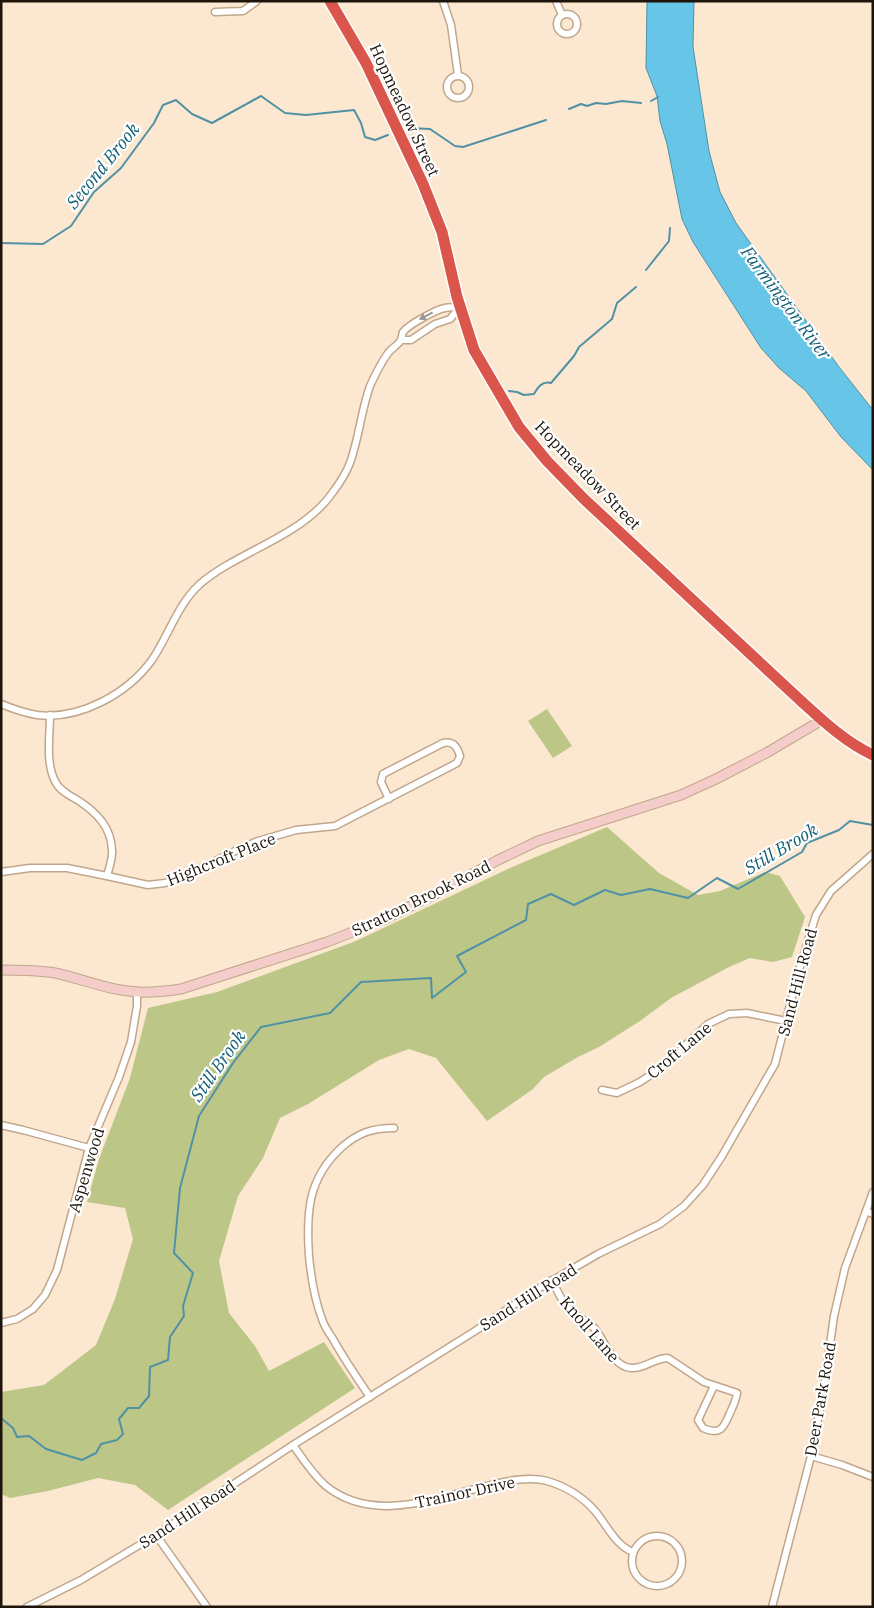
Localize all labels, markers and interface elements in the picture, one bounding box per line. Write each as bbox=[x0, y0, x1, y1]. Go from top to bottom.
street label: Hopmeadow Street bbox=[366, 41, 445, 180]
water label: Second Brook bbox=[60, 118, 145, 214]
water label: Farmington River bbox=[736, 240, 837, 365]
one-way arrow bbox=[420, 312, 433, 321]
street label: Hopmeadow Street bbox=[531, 416, 645, 534]
water label: Still Brook bbox=[739, 817, 822, 880]
street label: Highcroft Place bbox=[164, 828, 278, 890]
street label: Stratton Brook Road bbox=[348, 856, 494, 940]
street label: Sand Hill Road bbox=[773, 926, 821, 1038]
street label: Croft Lane bbox=[643, 1017, 715, 1083]
water label: Still Brook bbox=[184, 1025, 251, 1107]
street label: Aspenwood bbox=[64, 1125, 108, 1215]
street label: Sand Hill Road bbox=[476, 1259, 581, 1335]
street label: Knoll Lane bbox=[556, 1292, 624, 1366]
street label: Deer Park Road bbox=[800, 1340, 840, 1458]
street label: Trainor Drive bbox=[413, 1472, 517, 1512]
street label: Sand Hill Road bbox=[135, 1475, 239, 1553]

